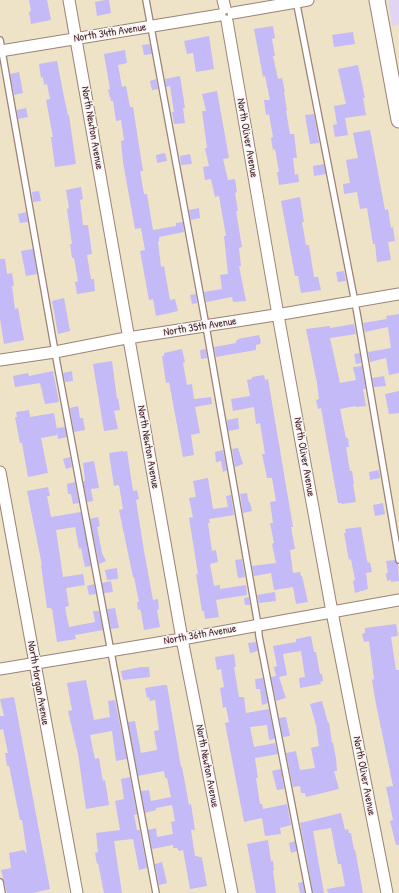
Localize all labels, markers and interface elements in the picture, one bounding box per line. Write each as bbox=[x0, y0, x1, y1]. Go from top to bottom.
street label: North 34th Avenue bbox=[73, 21, 147, 45]
street label: North Newton Avenue bbox=[78, 85, 106, 171]
street label: North Oliver Avenue bbox=[234, 97, 260, 179]
street label: North 35th Avenue bbox=[162, 315, 238, 339]
street label: North Newton Avenue bbox=[134, 404, 162, 490]
street label: North Oliver Avenue bbox=[291, 416, 317, 498]
street label: North 36th Avenue bbox=[163, 622, 237, 648]
street label: North Morgan Avenue bbox=[24, 640, 52, 726]
street label: North Newton Avenue bbox=[192, 723, 222, 809]
street label: North Oliver Avenue bbox=[350, 735, 378, 817]

